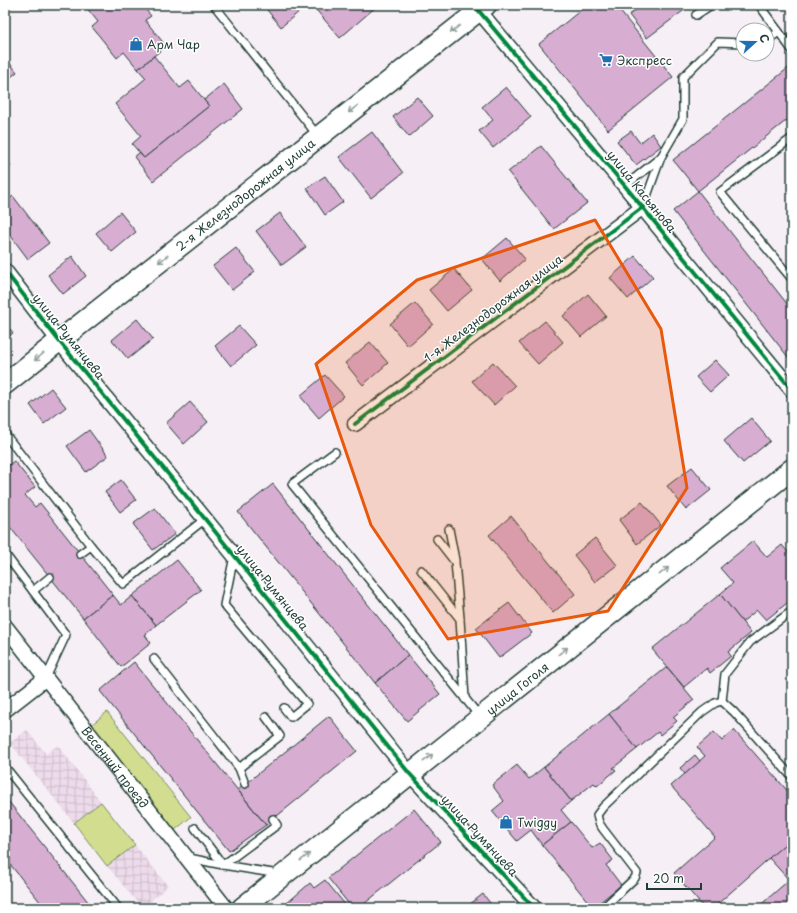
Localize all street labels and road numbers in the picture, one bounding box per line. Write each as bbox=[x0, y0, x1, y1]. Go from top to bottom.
street label: 2-я Железнодорожная улица bbox=[172, 134, 319, 255]
street label: улица Касьянова bbox=[603, 146, 681, 237]
street label: 1-я Железнодорожная улица bbox=[420, 249, 567, 366]
street label: улица Румянцева bbox=[29, 289, 110, 383]
street label: улица Румянцева bbox=[233, 540, 314, 634]
street label: улица Гоголя bbox=[482, 658, 552, 719]
street label: Весенний проезд bbox=[78, 722, 153, 812]
street label: улица Румянцева bbox=[437, 790, 523, 880]

